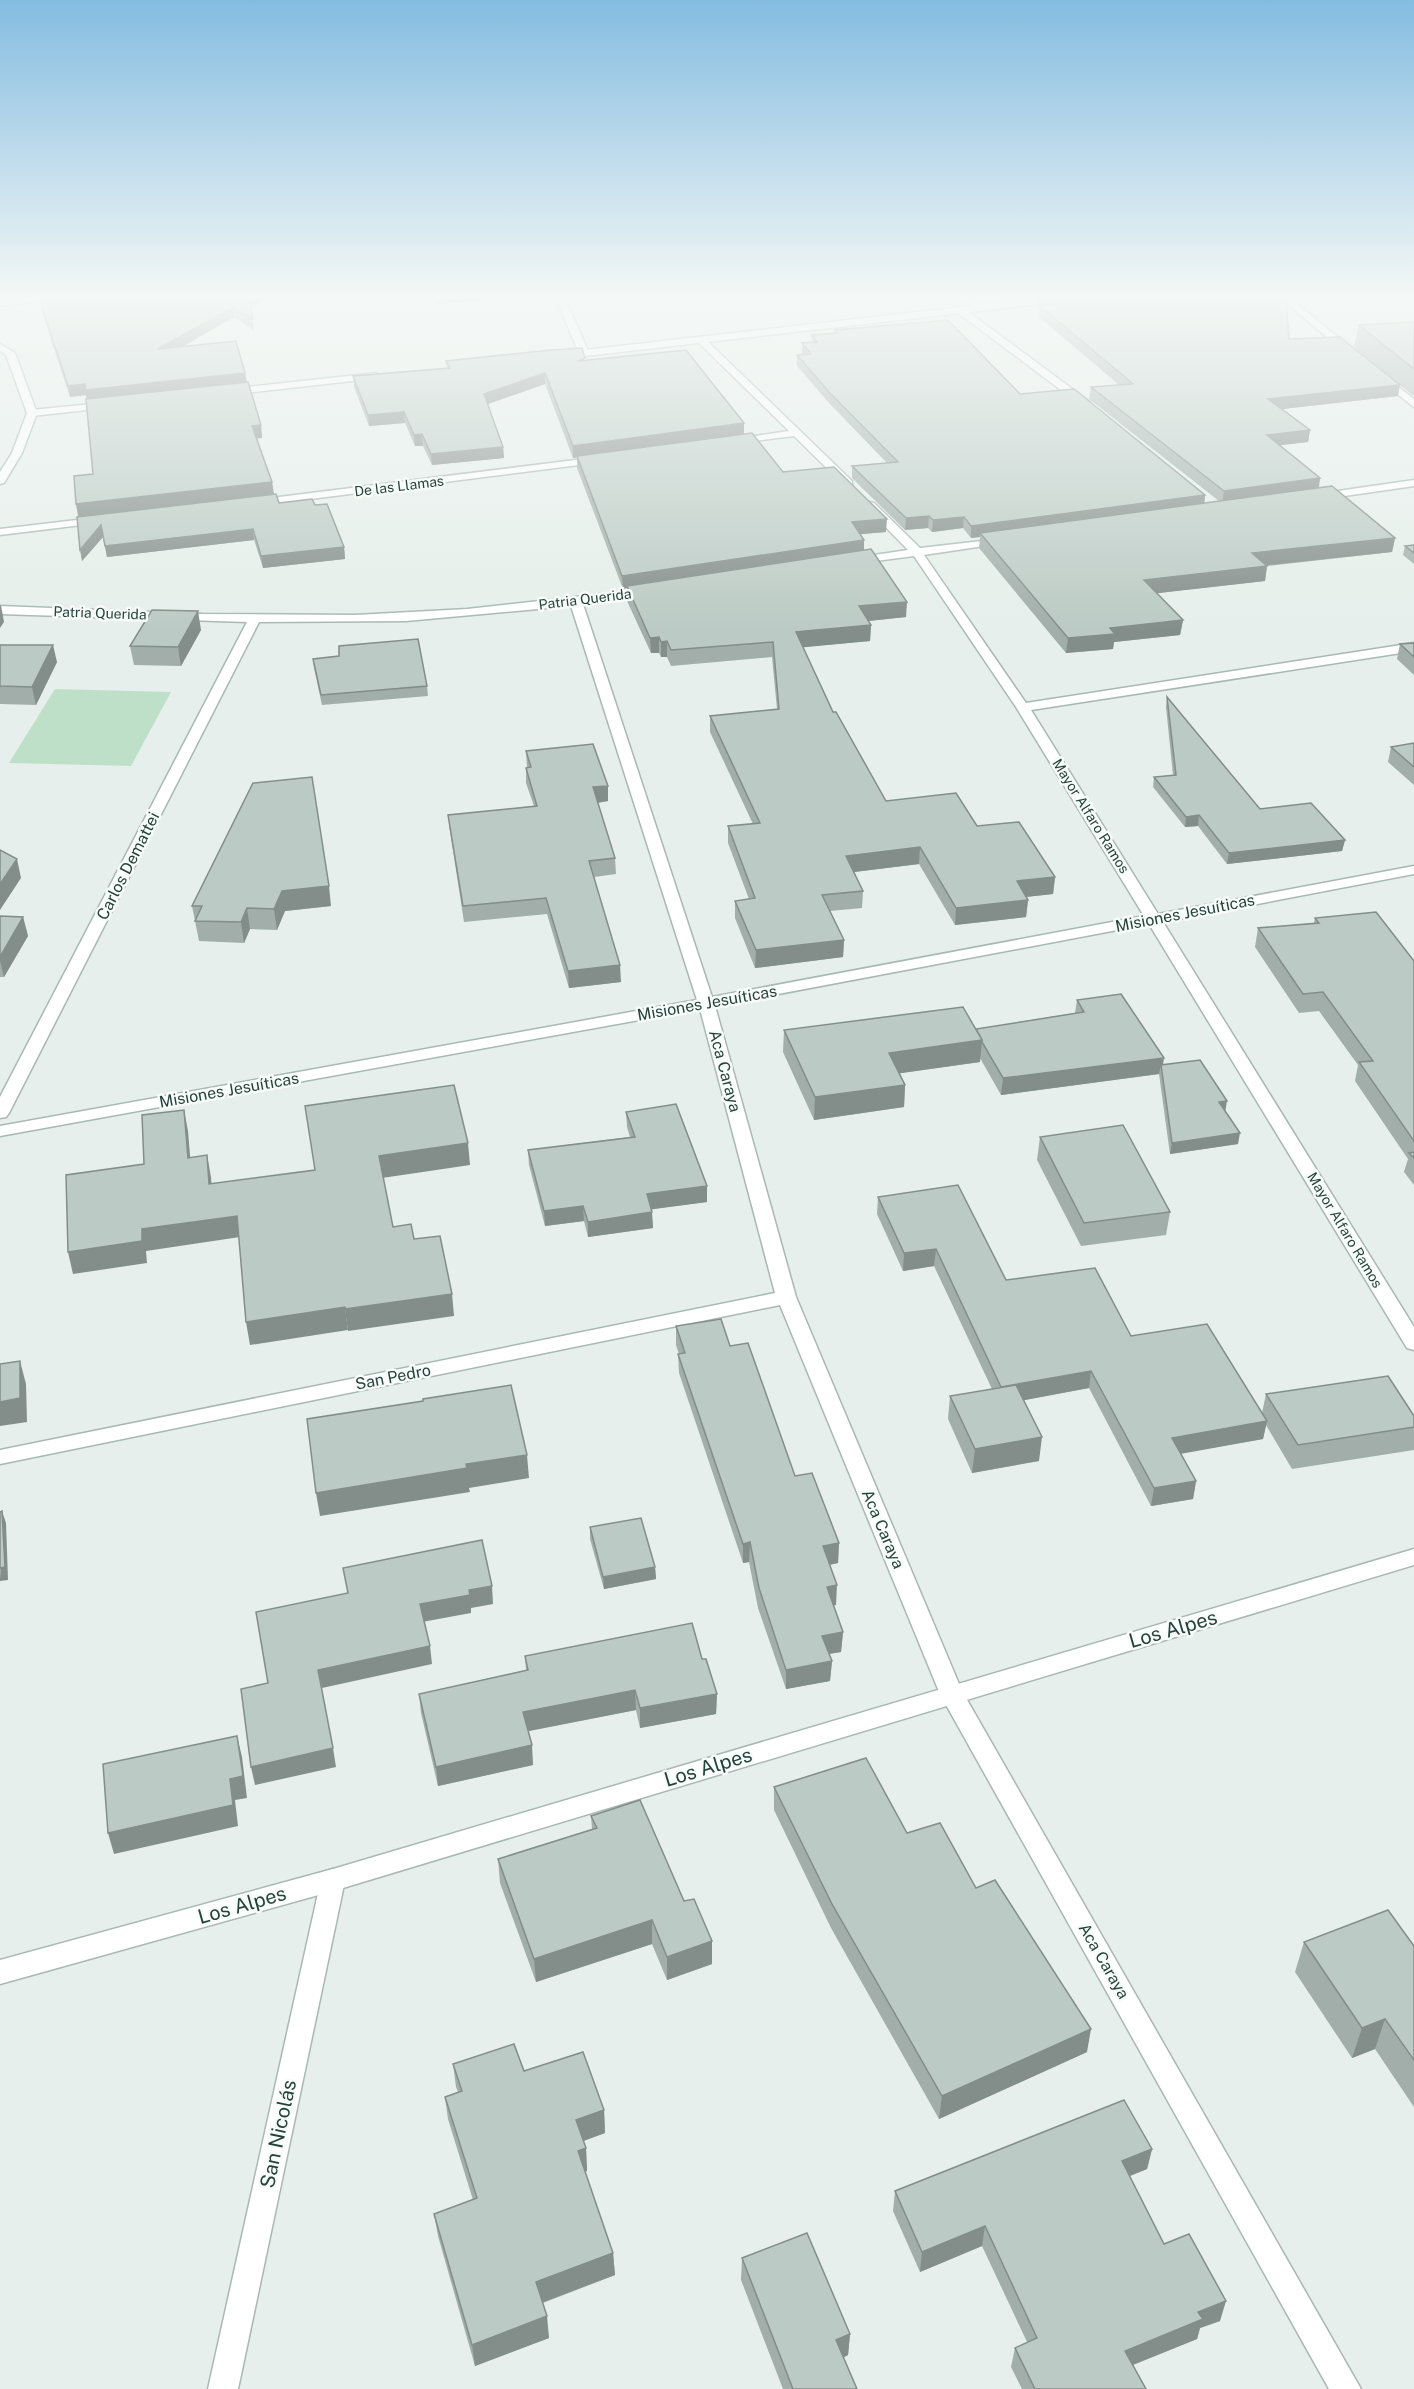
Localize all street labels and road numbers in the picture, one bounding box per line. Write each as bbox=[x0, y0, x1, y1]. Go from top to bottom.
street label: De las Llamas bbox=[353, 473, 445, 499]
street label: Patria Querida bbox=[538, 585, 632, 613]
street label: Patria Querida bbox=[53, 603, 147, 623]
street label: Mayor Alfaro Ramos bbox=[1049, 756, 1133, 876]
street label: Carlos Demattei bbox=[93, 809, 163, 923]
street label: Misiones Jesuíticas bbox=[1114, 890, 1256, 936]
street label: Misiones Jesuíticas bbox=[636, 981, 778, 1025]
street label: Aca Caraya bbox=[705, 1028, 745, 1114]
street label: Misiones Jesuíticas bbox=[158, 1068, 300, 1112]
street label: Mayor Alfaro Ramos bbox=[1304, 1169, 1386, 1291]
street label: San Pedro bbox=[354, 1360, 432, 1394]
street label: Aca Caraya bbox=[858, 1487, 908, 1571]
street label: Los Alpes bbox=[1126, 1605, 1220, 1653]
street label: Los Alpes bbox=[661, 1742, 755, 1792]
street label: Los Alpes bbox=[195, 1881, 289, 1929]
street label: Aca Caraya bbox=[1075, 1920, 1133, 2002]
street label: San Nicolás bbox=[255, 2078, 301, 2190]

